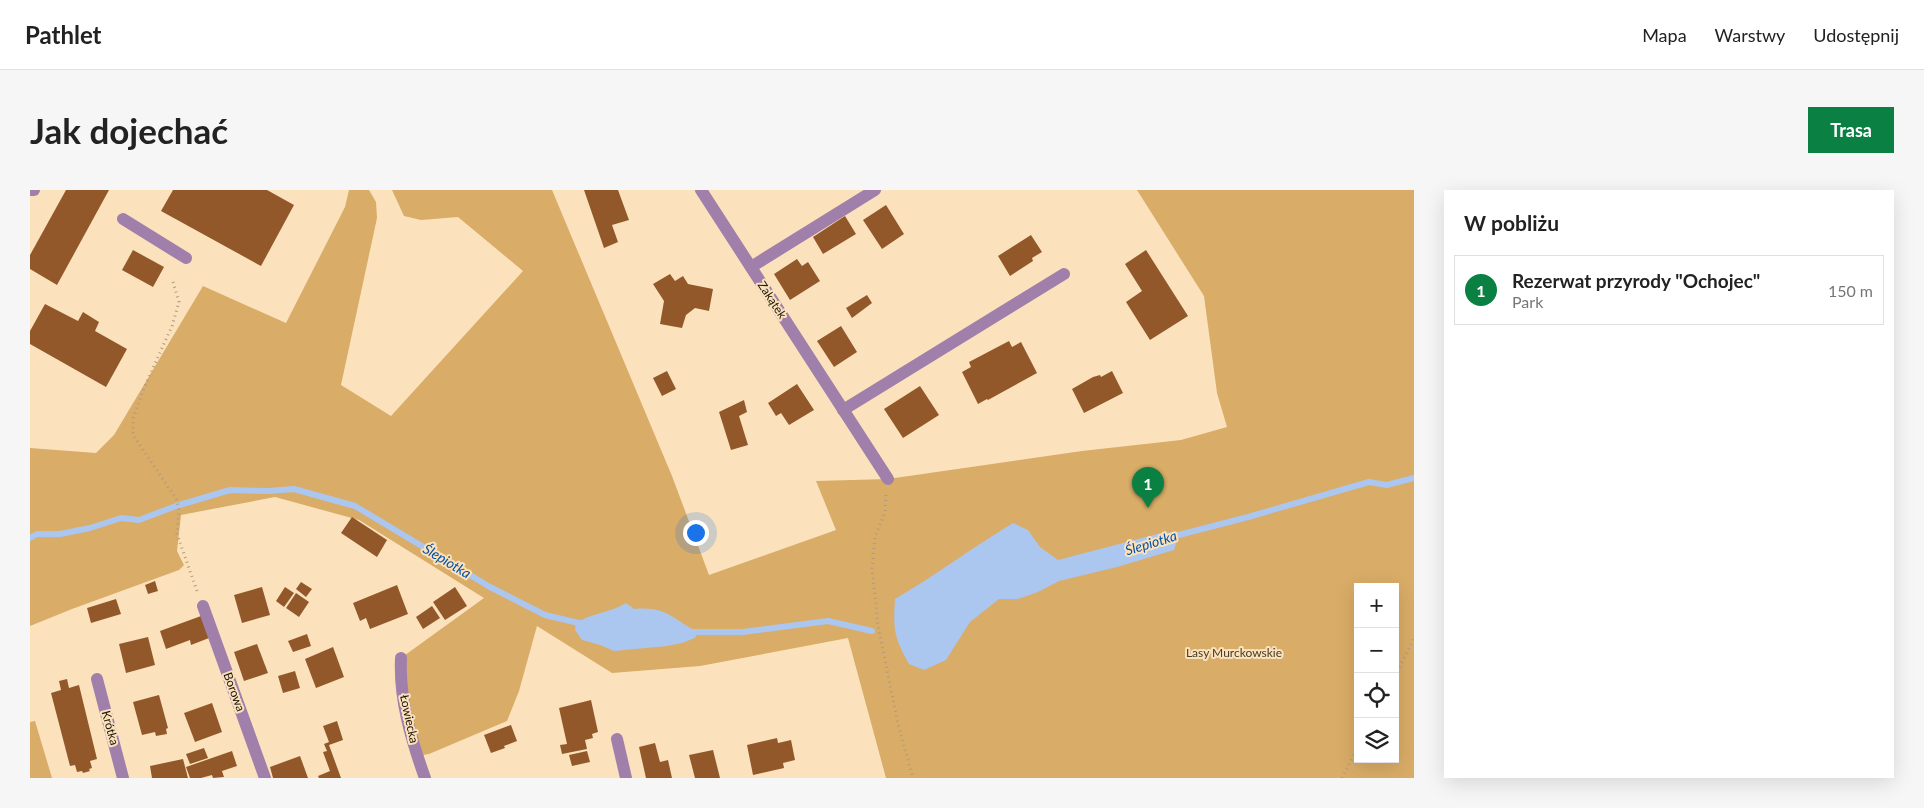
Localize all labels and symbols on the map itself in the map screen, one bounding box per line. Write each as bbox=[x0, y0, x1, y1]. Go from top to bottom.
street label: Zakątek bbox=[755, 278, 791, 322]
pin: 1 bbox=[1132, 467, 1164, 508]
your location bbox=[683, 520, 709, 546]
water label: Ślepiotka bbox=[1123, 527, 1179, 558]
water label: Ślepiotka bbox=[420, 540, 474, 582]
park label: Lasy Murckowskie bbox=[1186, 645, 1282, 660]
street label: Borowa bbox=[220, 670, 248, 714]
street label: Łowiecka bbox=[397, 693, 422, 744]
street label: Krótka bbox=[99, 709, 122, 747]

